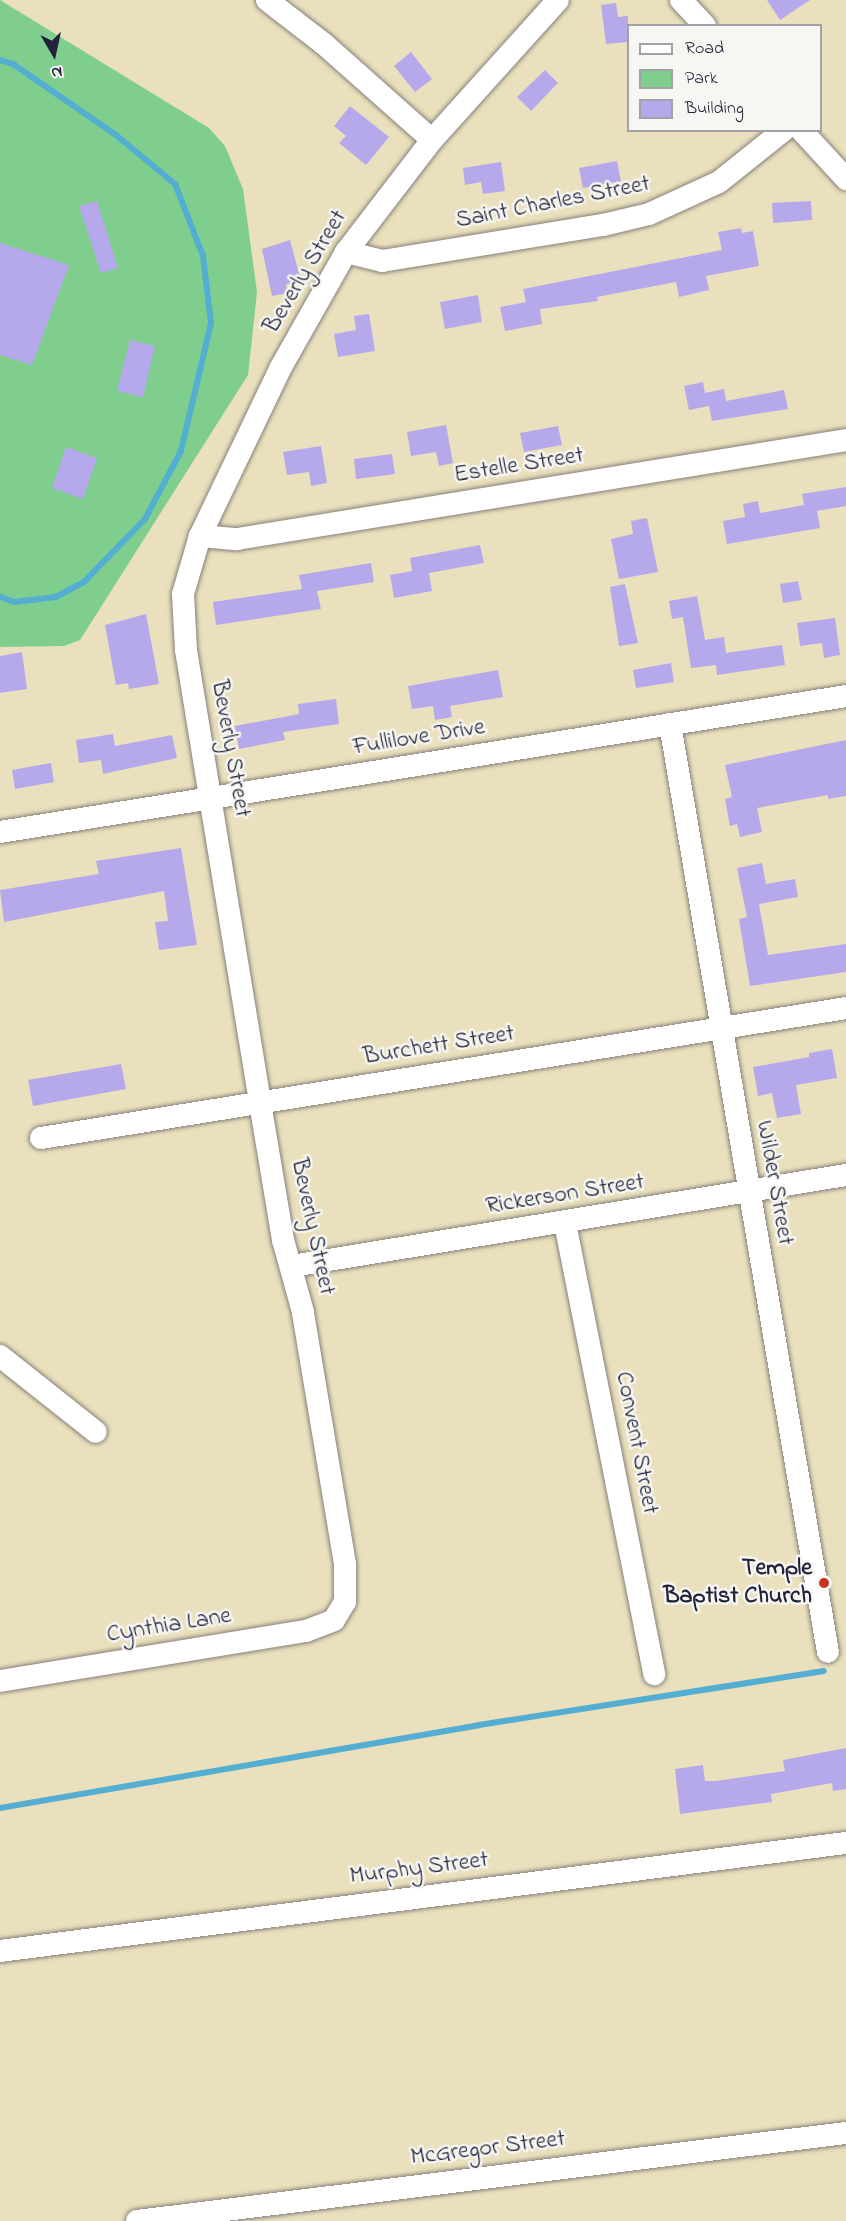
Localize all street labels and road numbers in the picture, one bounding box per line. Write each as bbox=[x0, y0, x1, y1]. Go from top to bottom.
street label: Saint Charles Street bbox=[454, 170, 652, 236]
street label: Beverly Street bbox=[258, 205, 354, 339]
street label: Estelle Street bbox=[452, 442, 586, 490]
street label: Beverly Street bbox=[204, 678, 256, 820]
street label: Fullilove Drive bbox=[351, 713, 487, 763]
street label: Burchett Street bbox=[361, 1020, 517, 1072]
street label: Wilder Street bbox=[749, 1118, 799, 1248]
street label: Beverly Street bbox=[283, 1156, 341, 1298]
street label: Rickerson Street bbox=[484, 1168, 646, 1222]
street label: Convent Street bbox=[608, 1369, 664, 1517]
street label: Cynthia Lane bbox=[105, 1602, 233, 1650]
street label: Murphy Street bbox=[348, 1846, 490, 1892]
street label: McGregor Street bbox=[409, 2125, 567, 2173]

